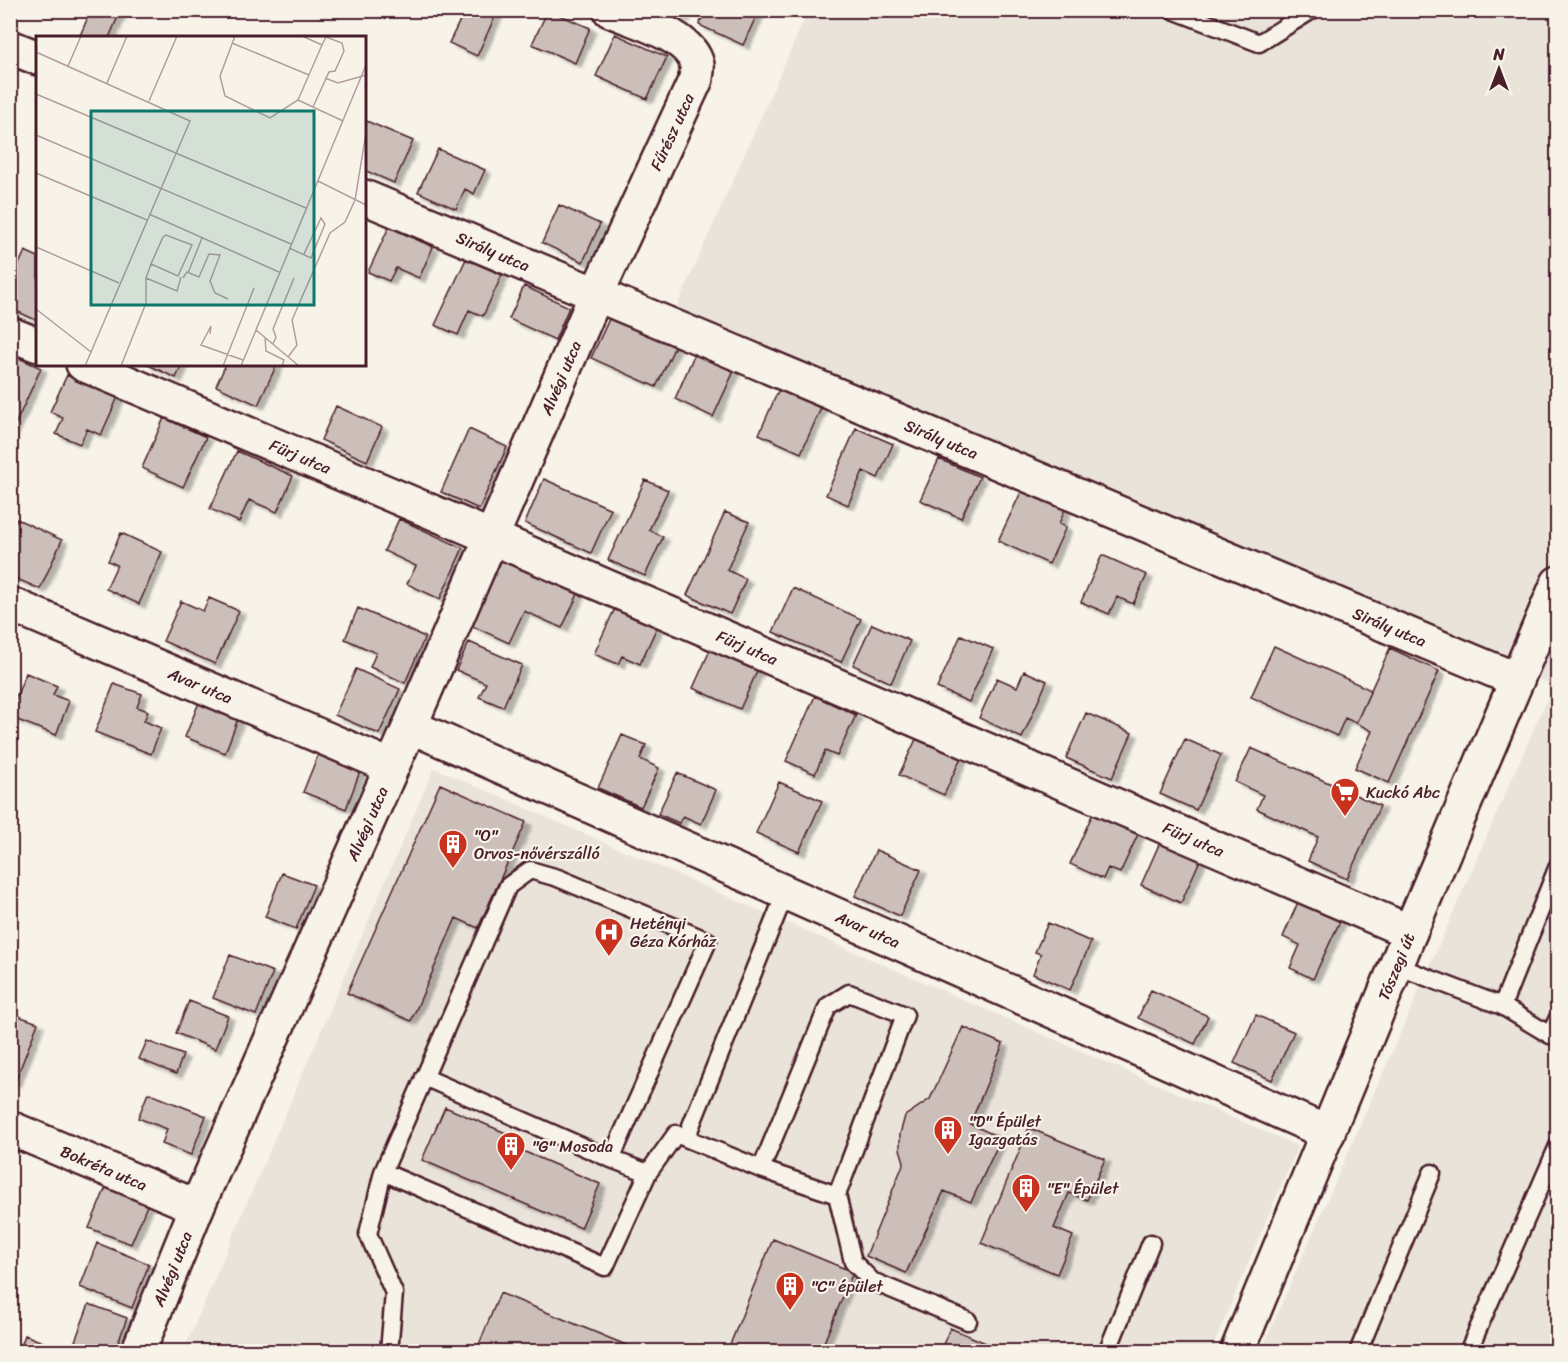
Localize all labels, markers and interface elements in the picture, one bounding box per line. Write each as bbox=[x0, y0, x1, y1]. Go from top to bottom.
inset map bbox=[36, 36, 366, 366]
north arrow bbox=[1469, 39, 1529, 99]
text: N bbox=[1492, 40, 1505, 69]
street label: Fűrész utca bbox=[642, 87, 703, 176]
street label: Sirály utca bbox=[452, 223, 534, 280]
street label: Alvégi utca bbox=[531, 336, 590, 421]
street label: Sirály utca bbox=[900, 411, 983, 468]
street label: Fürj utca bbox=[265, 431, 336, 483]
street label: Sirály utca bbox=[1348, 599, 1431, 655]
street label: Fürj utca bbox=[712, 622, 783, 674]
street label: Avar utca bbox=[162, 659, 237, 712]
supermarket icon: Kuckó Abc bbox=[1329, 776, 1361, 818]
place label: Kuckó Abc bbox=[1366, 778, 1440, 807]
street label: Alvégi utca bbox=[338, 782, 397, 867]
street label: Fürj utca bbox=[1158, 813, 1230, 866]
place label: "O" Orvos-nővérszálló bbox=[474, 821, 601, 868]
building icon: "O" Orvos-nővérszálló bbox=[437, 828, 469, 870]
street label: Avar utca bbox=[830, 902, 905, 957]
place label: Hetényi Géza Kórház bbox=[630, 909, 717, 956]
hospital icon: Hetényi Géza Kórház bbox=[593, 916, 625, 958]
street label: Tószegi út bbox=[1369, 928, 1423, 1005]
place label: "D" Épület Igazgatás bbox=[968, 1107, 1042, 1154]
building icon: "D" Épület Igazgatás bbox=[932, 1114, 964, 1156]
building icon: "G" Mosoda bbox=[495, 1130, 527, 1172]
place label: "G" Mosoda bbox=[532, 1132, 613, 1161]
street label: Bokréta utca bbox=[56, 1137, 152, 1199]
building icon: "E" Épület bbox=[1010, 1172, 1042, 1214]
place label: "E" Épület bbox=[1047, 1174, 1119, 1203]
street label: Alvégi utca bbox=[144, 1227, 201, 1312]
building icon: "C" épület bbox=[774, 1270, 806, 1312]
place label: "C" épület bbox=[811, 1272, 883, 1301]

